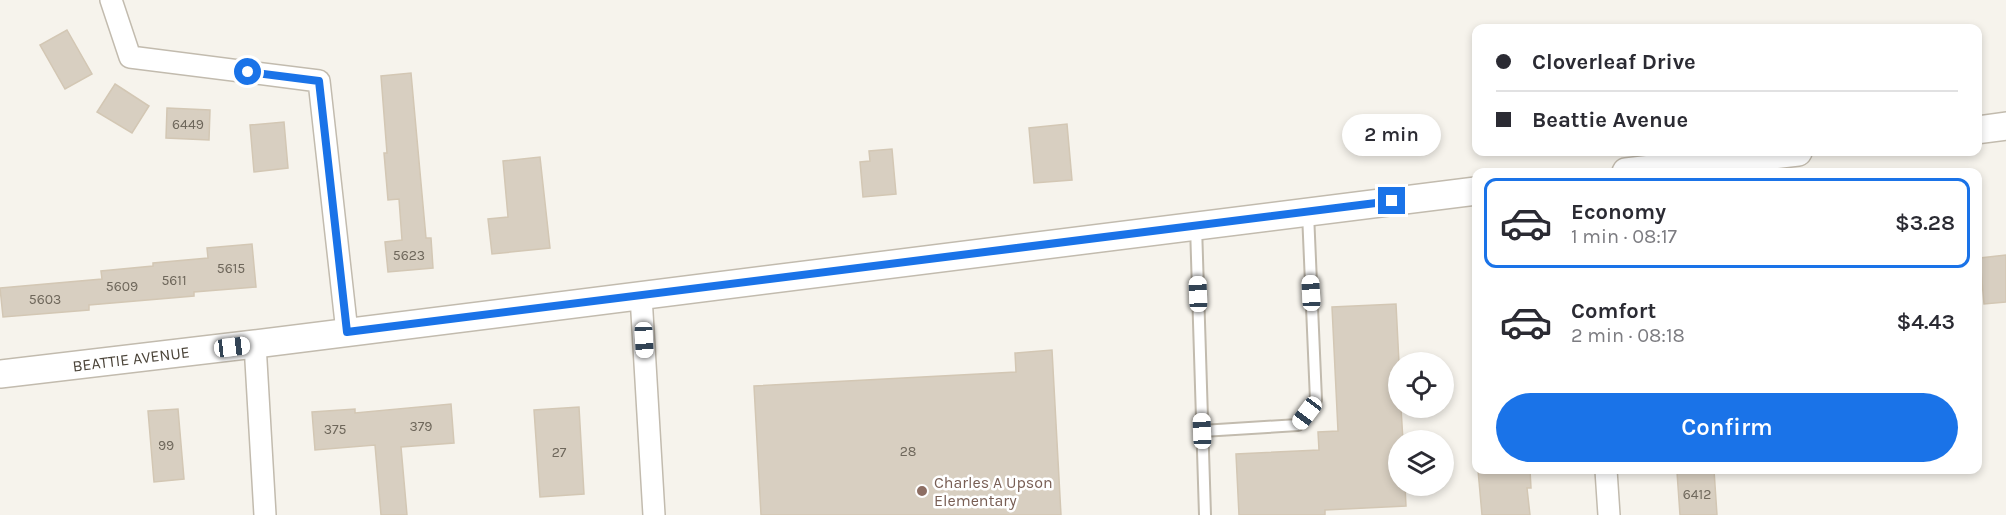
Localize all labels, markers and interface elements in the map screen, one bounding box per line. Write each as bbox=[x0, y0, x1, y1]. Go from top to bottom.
text: Cloverleaf Drive bbox=[1532, 49, 1696, 75]
route start bbox=[234, 58, 261, 85]
text: Beattie Avenue bbox=[1532, 107, 1688, 133]
callout: 2 min bbox=[1342, 114, 1442, 156]
house number: 6449 bbox=[172, 116, 204, 133]
text: 2 min bbox=[1364, 123, 1419, 146]
route end bbox=[1378, 187, 1405, 214]
icon: car bbox=[1499, 196, 1553, 250]
text: Economy bbox=[1571, 199, 1666, 225]
text: $3.28 bbox=[1895, 210, 1955, 236]
text: 1 min · 08:17 bbox=[1571, 225, 1677, 248]
house number: 5623 bbox=[393, 247, 425, 264]
house number: 5615 bbox=[217, 260, 245, 277]
house number: 5611 bbox=[161, 272, 187, 289]
car bbox=[1301, 275, 1321, 311]
car bbox=[1188, 276, 1208, 312]
house number: 5609 bbox=[106, 278, 138, 295]
house number: 5603 bbox=[29, 291, 61, 308]
icon: car bbox=[1499, 295, 1553, 349]
text: Comfort bbox=[1571, 298, 1656, 324]
text: $4.43 bbox=[1896, 309, 1955, 335]
car bbox=[634, 322, 654, 358]
text: 2 min · 08:18 bbox=[1571, 324, 1685, 347]
car bbox=[213, 336, 251, 358]
street label: BEATTIE AVENUE bbox=[71, 342, 191, 376]
map controls bbox=[1388, 352, 1454, 496]
button: locate bbox=[1388, 352, 1454, 418]
car bbox=[1289, 393, 1325, 433]
button: Confirm bbox=[1496, 393, 1958, 462]
car bbox=[1192, 413, 1212, 449]
house number: 379 bbox=[410, 418, 432, 435]
house number: 375 bbox=[324, 421, 346, 438]
button: layers bbox=[1388, 430, 1454, 496]
house number: 99 bbox=[158, 437, 174, 454]
house number: 28 bbox=[900, 443, 916, 460]
house number: 27 bbox=[552, 444, 567, 461]
place label: Charles A Upson Elementary bbox=[934, 473, 1053, 510]
marker: Charles A Upson Elementary bbox=[915, 484, 929, 498]
house number: 6412 bbox=[1683, 486, 1711, 503]

